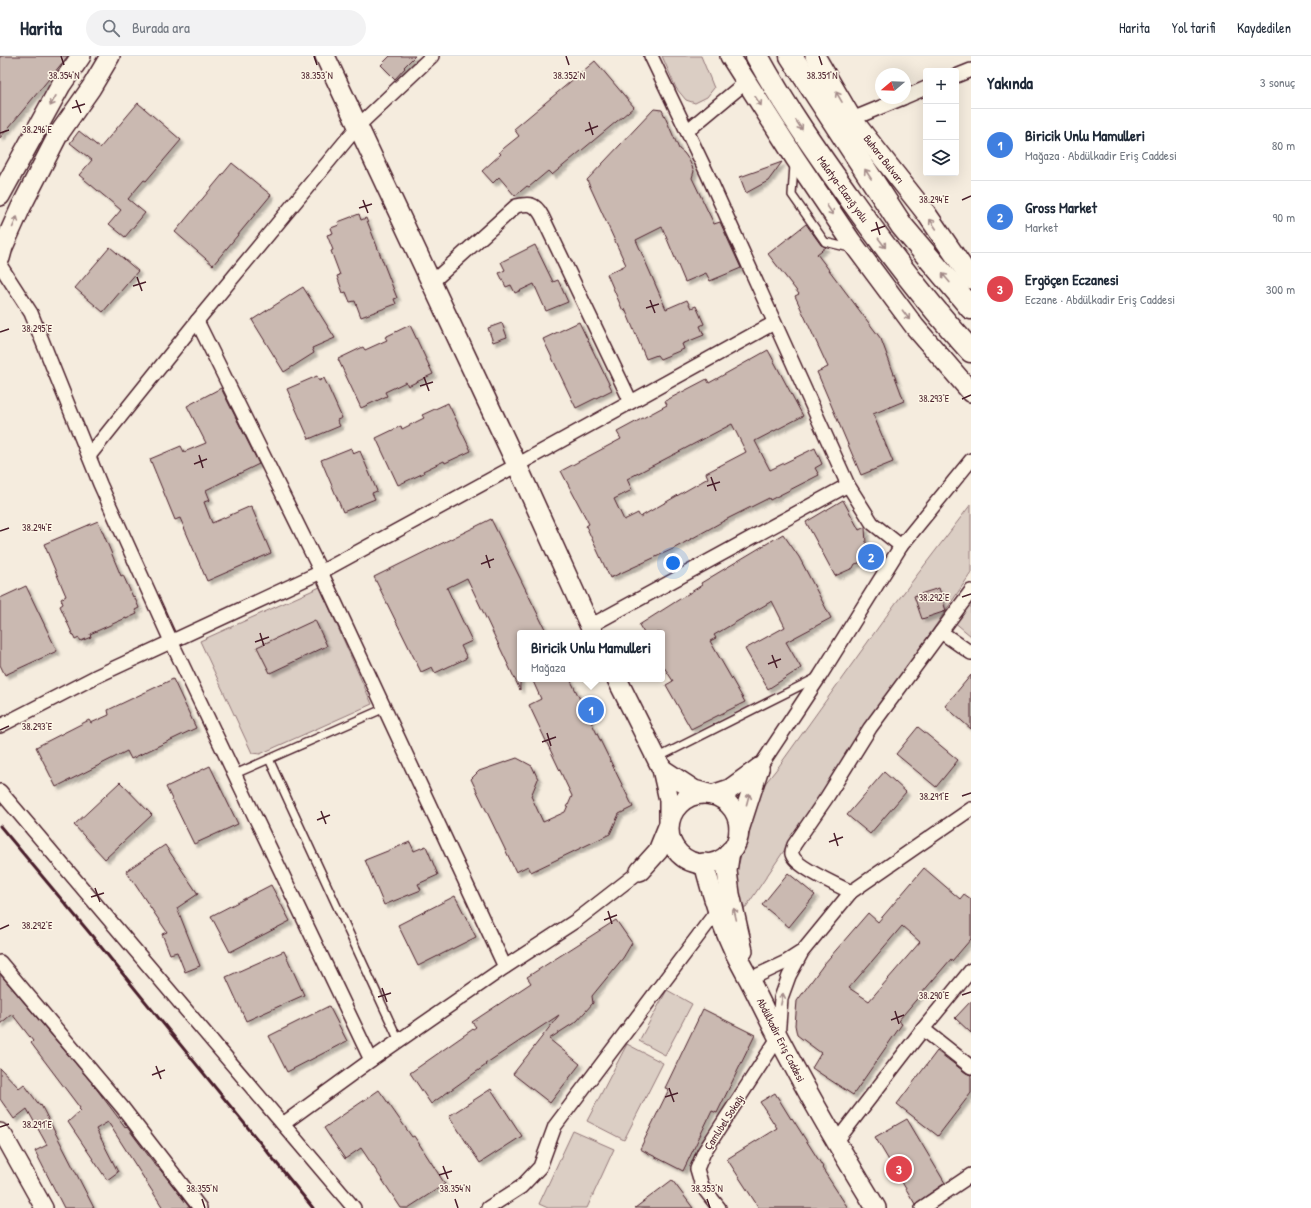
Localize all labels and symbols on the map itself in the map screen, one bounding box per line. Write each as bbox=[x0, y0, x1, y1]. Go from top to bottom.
north arrow bbox=[875, 68, 911, 104]
text: 38.354°N bbox=[48, 69, 80, 82]
text: 38.353°N bbox=[301, 69, 333, 82]
text: 38.352°N bbox=[553, 69, 585, 82]
text: 38.351°N bbox=[807, 69, 837, 82]
one-way arrow bbox=[835, 91, 843, 103]
one-way arrow bbox=[48, 95, 56, 107]
one-way arrow bbox=[755, 95, 763, 107]
one-way arrow bbox=[795, 119, 803, 130]
text: 38.296°E bbox=[22, 123, 53, 136]
street label: Buhara Bulvarı bbox=[861, 132, 907, 186]
street label: Malatya-Elazığ yolu bbox=[814, 153, 872, 225]
one-way arrow bbox=[864, 169, 872, 180]
text: 38.294°E bbox=[919, 193, 949, 206]
one-way arrow bbox=[826, 204, 834, 215]
one-way arrow bbox=[11, 216, 19, 228]
one-way arrow bbox=[929, 219, 937, 230]
one-way arrow bbox=[878, 237, 886, 248]
one-way arrow bbox=[941, 273, 950, 283]
one-way arrow bbox=[902, 309, 910, 320]
text: 38.295°E bbox=[22, 322, 53, 335]
text: 38.293°E bbox=[919, 392, 950, 405]
text: 38.294°E bbox=[22, 521, 52, 534]
pin: 2 bbox=[858, 542, 884, 572]
your location bbox=[663, 553, 683, 573]
text: 38.292°E bbox=[919, 591, 950, 604]
pin: 1 bbox=[578, 695, 604, 725]
text: 38.293°E bbox=[22, 720, 53, 733]
text: 38.291°E bbox=[919, 790, 949, 803]
one-way arrow bbox=[745, 792, 752, 805]
one-way arrow bbox=[730, 908, 738, 921]
text: 38.292°E bbox=[22, 919, 53, 932]
text: 38.290°E bbox=[919, 989, 950, 1002]
one-way arrow bbox=[778, 993, 786, 1006]
street label: Abdülkadir Eriş Caddesi bbox=[754, 996, 808, 1084]
street label: Çamlıbel Sokağı bbox=[701, 1092, 747, 1152]
text: 38.291°E bbox=[22, 1118, 52, 1131]
pin: 3 bbox=[886, 1154, 912, 1184]
text: 38.355°N bbox=[186, 1182, 218, 1195]
text: 38.354°N bbox=[439, 1182, 471, 1195]
text: 38.353°N bbox=[691, 1182, 723, 1195]

